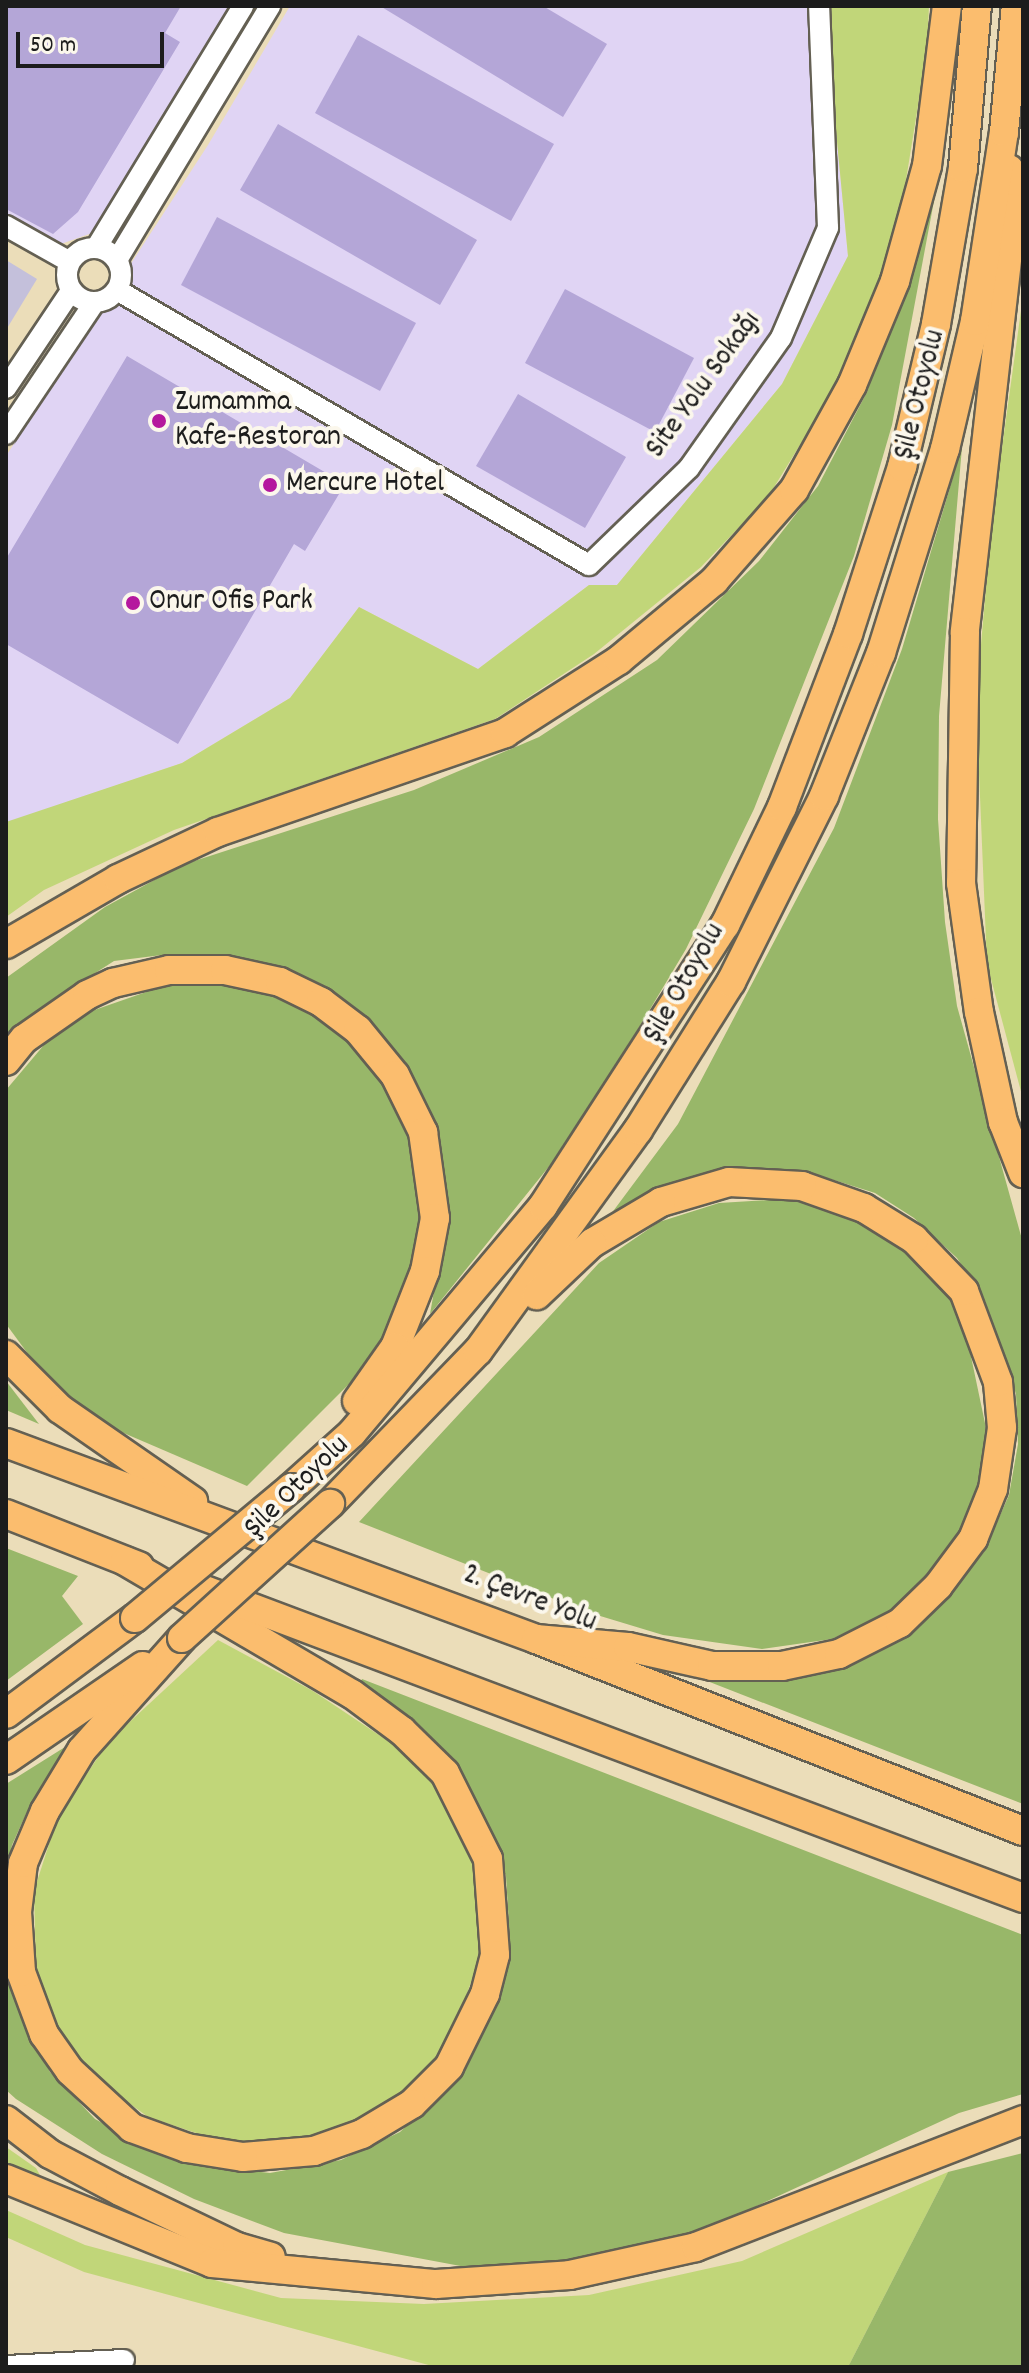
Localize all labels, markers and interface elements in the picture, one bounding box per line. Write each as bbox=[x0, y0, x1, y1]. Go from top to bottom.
scale bar bbox=[20, 16, 168, 66]
text: 50 m bbox=[30, 29, 76, 63]
street label: Site Yolu Sokağı bbox=[640, 306, 770, 466]
street label: Şile Otoyolu bbox=[889, 326, 955, 464]
place label: Zumamma Kafe-Restoran bbox=[175, 386, 341, 456]
marker: Zumamma Kafe-Restoran bbox=[150, 412, 168, 430]
place label: Mercure Hotel bbox=[286, 467, 444, 503]
marker: Mercure Hotel bbox=[261, 476, 279, 494]
place label: Onur Ofis Park bbox=[149, 585, 313, 621]
marker: Onur Ofis Park bbox=[124, 594, 142, 612]
street label: Şile Otoyolu bbox=[637, 918, 735, 1050]
street label: Şile Otoyolu bbox=[238, 1429, 358, 1547]
street label: 2. Çevre Yolu bbox=[457, 1558, 601, 1642]

